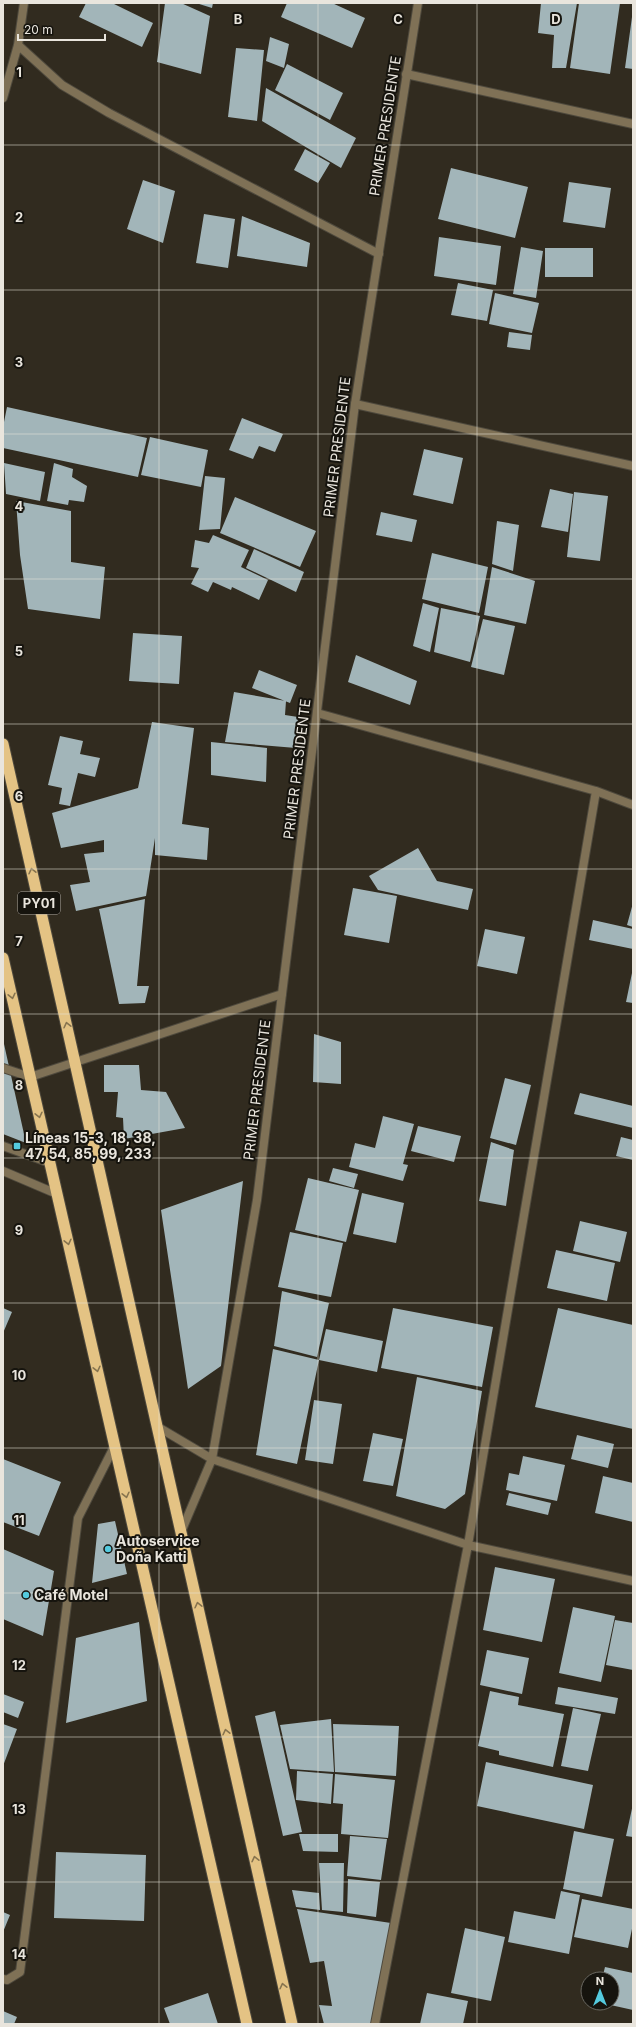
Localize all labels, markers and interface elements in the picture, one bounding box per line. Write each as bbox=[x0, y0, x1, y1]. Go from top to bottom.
text: B bbox=[234, 11, 243, 27]
text: C bbox=[393, 11, 403, 27]
text: D bbox=[551, 11, 561, 27]
scale bar bbox=[18, 16, 105, 42]
text: 20 m bbox=[24, 22, 53, 37]
street label: PRIMER PRESIDENTE bbox=[365, 55, 404, 197]
text: 1 bbox=[16, 64, 22, 80]
text: 2 bbox=[15, 209, 23, 225]
text: 3 bbox=[15, 354, 23, 370]
street label: PRIMER PRESIDENTE bbox=[319, 376, 354, 518]
text: 4 bbox=[15, 498, 24, 514]
text: 5 bbox=[15, 643, 23, 659]
street label: PRIMER PRESIDENTE bbox=[279, 698, 314, 840]
text: 6 bbox=[15, 788, 23, 804]
one-way arrow bbox=[29, 868, 37, 874]
road number: PY01 bbox=[18, 892, 60, 914]
text: 7 bbox=[15, 933, 23, 949]
one-way arrow bbox=[7, 992, 15, 999]
street label: PRIMER PRESIDENTE bbox=[239, 1019, 274, 1161]
one-way arrow bbox=[64, 1022, 72, 1028]
text: 8 bbox=[15, 1077, 23, 1093]
one-way arrow bbox=[35, 1112, 43, 1118]
place label: Líneas 15-3, 18, 38, 47, 54, 85, 99, 233 bbox=[25, 1129, 156, 1162]
marker: Líneas 15-3, 18, 38, 47, 54, 85, 99, 233 bbox=[12, 1141, 22, 1151]
text: 9 bbox=[15, 1222, 23, 1238]
one-way arrow bbox=[64, 1239, 72, 1245]
one-way arrow bbox=[93, 1366, 101, 1372]
text: 10 bbox=[12, 1367, 26, 1383]
one-way arrow bbox=[122, 1492, 130, 1499]
text: 11 bbox=[13, 1512, 25, 1528]
place label: Autoservice Doña Katti bbox=[116, 1532, 200, 1565]
marker: Autoservice Doña Katti bbox=[103, 1544, 113, 1554]
place label: Café Motel bbox=[34, 1586, 108, 1603]
marker: Café Motel bbox=[21, 1590, 31, 1600]
one-way arrow bbox=[194, 1602, 202, 1609]
text: 12 bbox=[12, 1657, 26, 1673]
one-way arrow bbox=[223, 1729, 231, 1735]
text: 13 bbox=[12, 1801, 26, 1817]
one-way arrow bbox=[251, 1856, 259, 1862]
text: 14 bbox=[12, 1946, 26, 1962]
north arrow bbox=[580, 1971, 620, 2011]
text: N bbox=[596, 1974, 604, 1988]
one-way arrow bbox=[280, 1983, 288, 1989]

